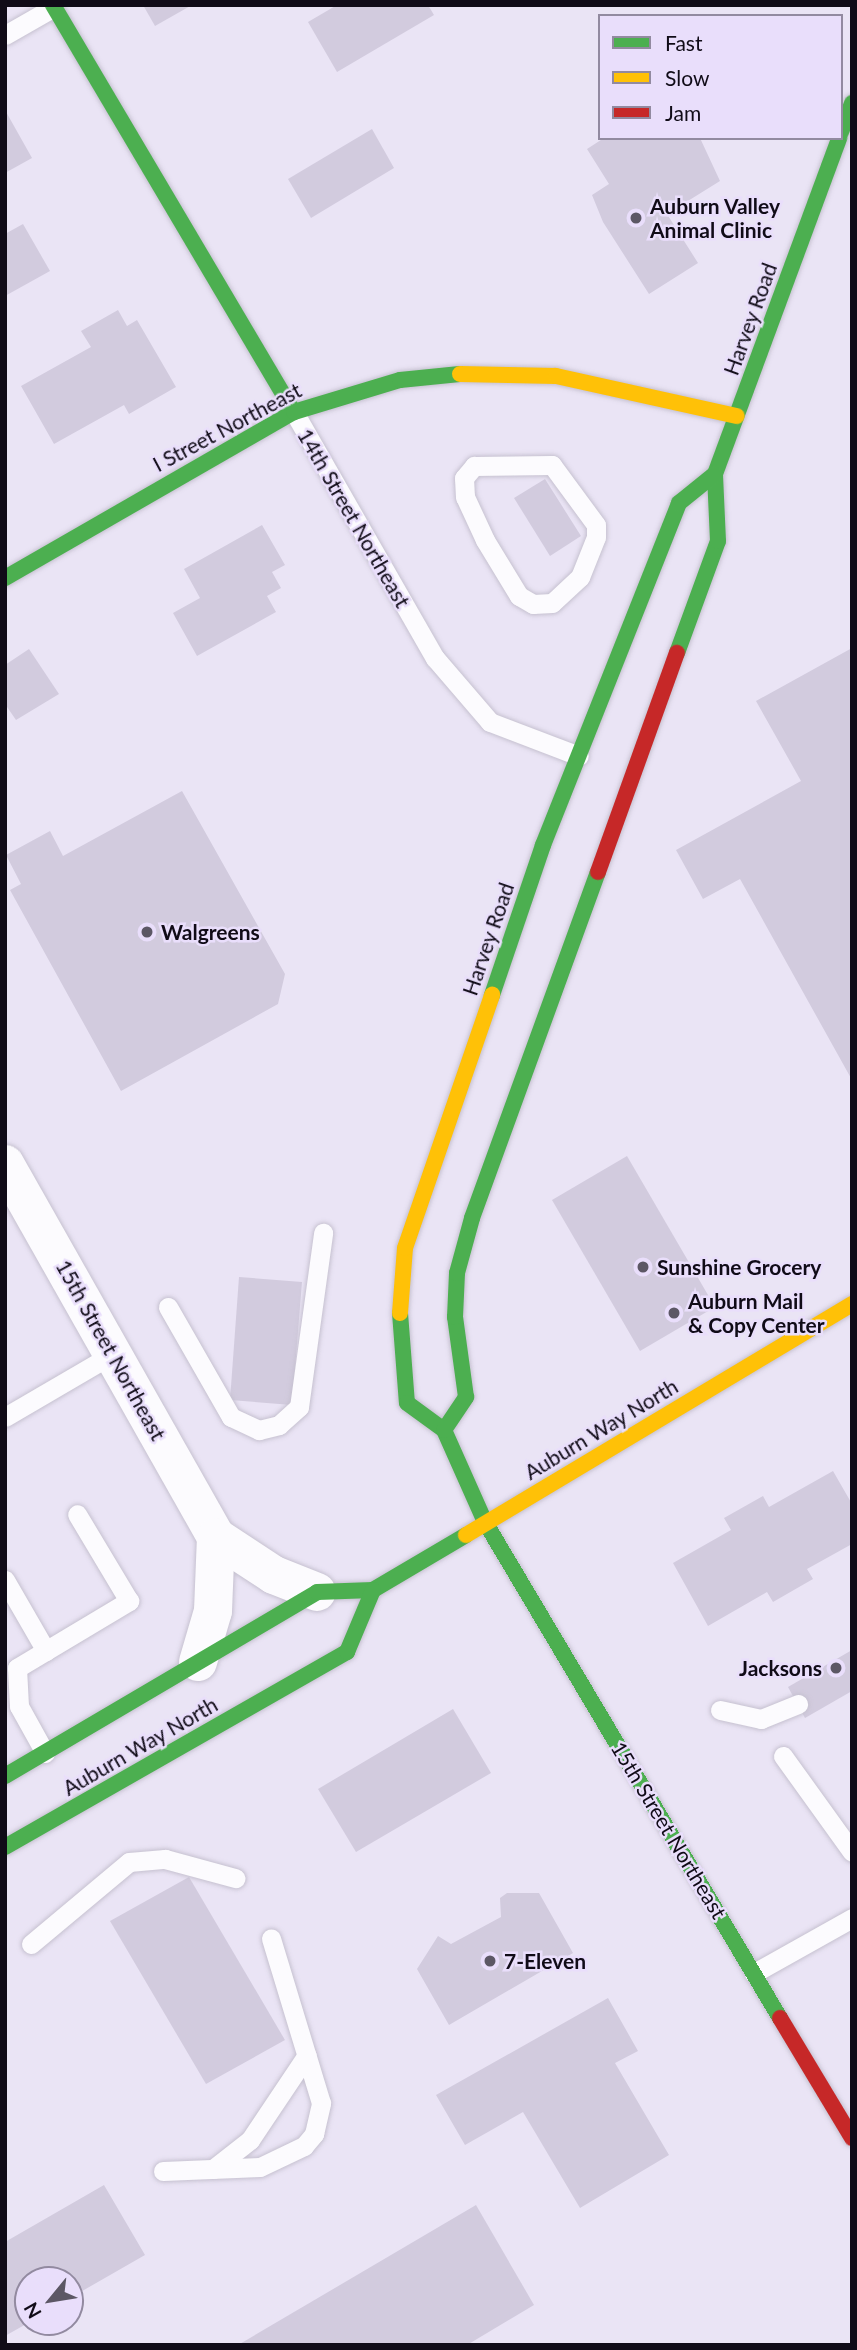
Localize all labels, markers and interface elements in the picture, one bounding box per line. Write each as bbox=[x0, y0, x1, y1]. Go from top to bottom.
legend bbox=[598, 14, 843, 140]
text: Fast bbox=[665, 30, 702, 55]
text: Slow bbox=[665, 65, 709, 90]
text: Jam bbox=[665, 100, 701, 125]
place label: Auburn Valley Animal Clinic bbox=[650, 193, 781, 243]
marker: Auburn Valley Animal Clinic bbox=[628, 210, 644, 226]
street label: Harvey Road bbox=[718, 259, 782, 379]
street label: I Street Northeast bbox=[148, 377, 306, 477]
street label: 14th Street Northeast bbox=[293, 424, 415, 612]
street label: Harvey Road bbox=[457, 879, 519, 999]
place label: Walgreens bbox=[161, 919, 260, 945]
marker: Walgreens bbox=[139, 924, 155, 940]
place label: Sunshine Grocery bbox=[657, 1254, 821, 1280]
street label: 15th Street Northeast bbox=[51, 1255, 171, 1445]
marker: Sunshine Grocery bbox=[635, 1259, 651, 1275]
place label: Auburn Mail & Copy Center bbox=[688, 1288, 825, 1338]
marker: Auburn Mail & Copy Center bbox=[666, 1305, 682, 1321]
street label: Auburn Way North bbox=[519, 1373, 683, 1485]
place label: Jacksons bbox=[739, 1655, 822, 1681]
marker: Jacksons bbox=[828, 1660, 844, 1676]
street label: Auburn Way North bbox=[58, 1691, 222, 1801]
street label: 15th Street Northeast bbox=[606, 1737, 732, 1923]
place label: 7-Eleven bbox=[504, 1948, 586, 1974]
marker: 7-Eleven bbox=[482, 1953, 498, 1969]
north arrow bbox=[14, 2266, 84, 2336]
text: N bbox=[18, 2299, 46, 2323]

